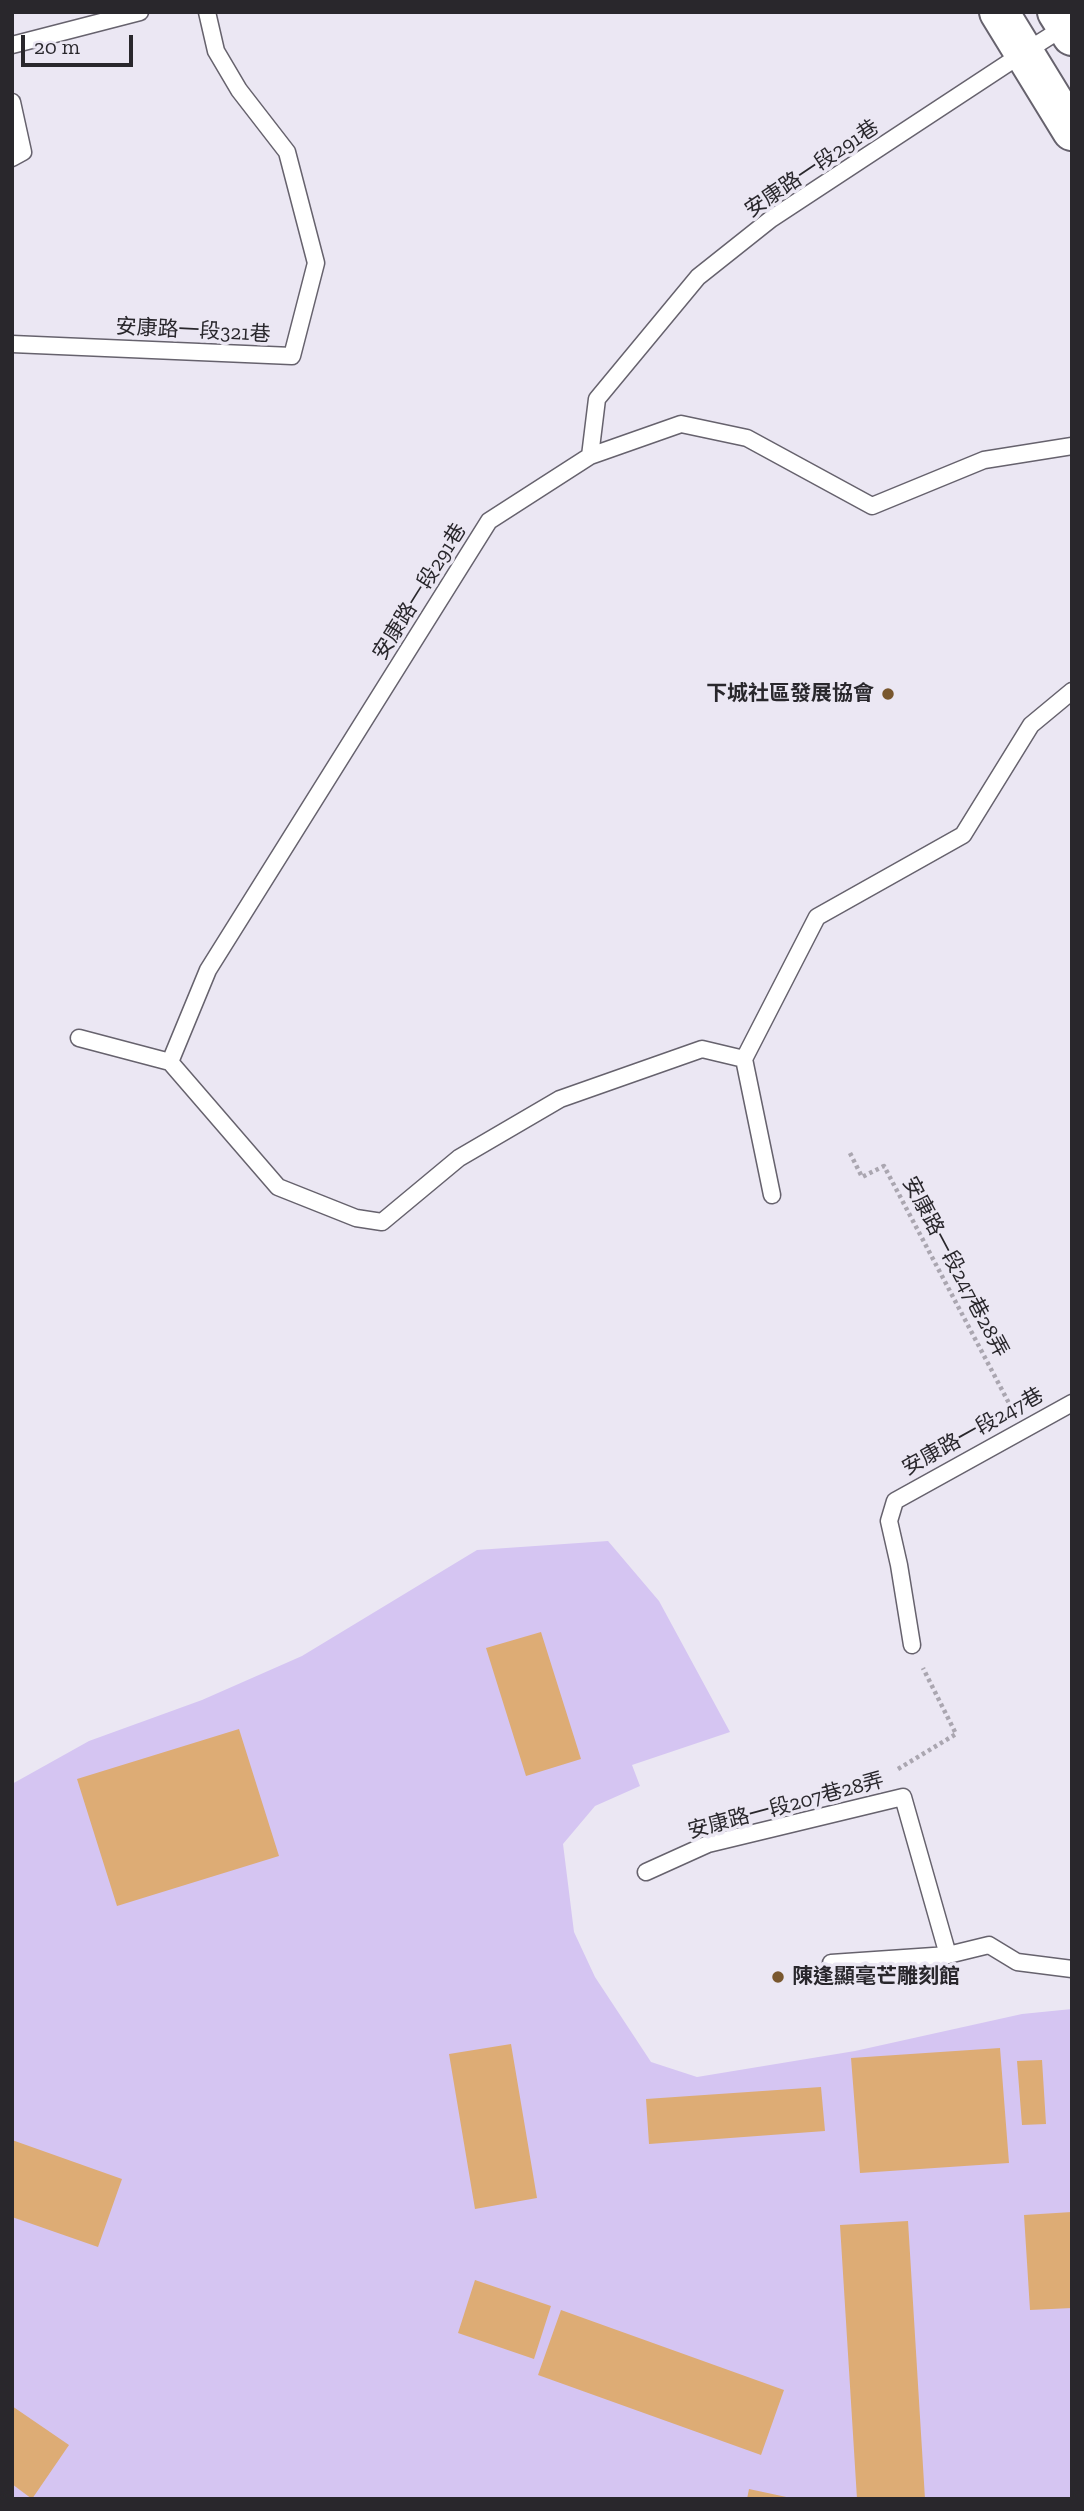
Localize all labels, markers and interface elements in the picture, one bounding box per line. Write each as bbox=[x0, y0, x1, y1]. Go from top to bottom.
scale bar bbox=[24, 21, 136, 65]
text: 20 m bbox=[34, 34, 80, 59]
street label: 安康路一段291巷 bbox=[740, 115, 884, 223]
street label: 安康路一段321巷 bbox=[115, 314, 271, 348]
street label: 安康路一段291巷 bbox=[368, 519, 472, 665]
place label: 下城社區發展協會 bbox=[706, 681, 874, 707]
marker: 下城社區發展協會 bbox=[880, 686, 896, 702]
street label: 安康路一段247巷28弄 bbox=[897, 1172, 1013, 1362]
street label: 安康路一段247巷 bbox=[898, 1383, 1048, 1481]
street label: 安康路一段207巷28弄 bbox=[685, 1768, 887, 1844]
place label: 陳逢顯毫芒雕刻館 bbox=[792, 1964, 960, 1990]
marker: 陳逢顯毫芒雕刻館 bbox=[770, 1969, 786, 1985]

